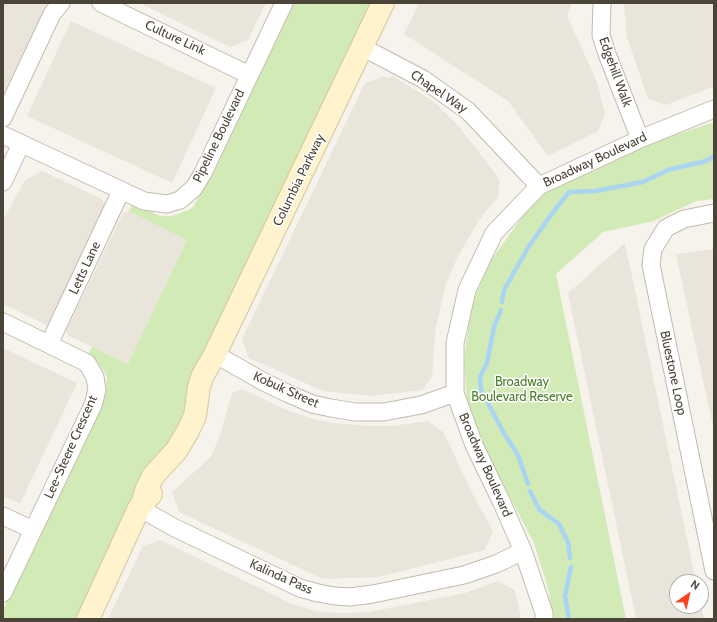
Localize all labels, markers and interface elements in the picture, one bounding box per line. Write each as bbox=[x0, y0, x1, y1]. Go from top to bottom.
street label: Culture Link bbox=[142, 17, 208, 59]
street label: Edgehill Walk bbox=[595, 35, 635, 109]
street label: Chapel Way bbox=[407, 67, 471, 117]
street label: Pipeline Boulevard bbox=[190, 87, 248, 185]
street label: Broadway Boulevard bbox=[541, 129, 649, 191]
street label: Columbia Parkway bbox=[270, 131, 328, 229]
street label: Letts Lane bbox=[66, 239, 104, 297]
street label: Bluestone Loop bbox=[656, 329, 690, 417]
street label: Kobuk Street bbox=[251, 369, 321, 411]
park label: Broadway Boulevard Reserve bbox=[471, 374, 573, 405]
street label: Lee-Steere Crescent bbox=[41, 393, 101, 501]
street label: Broadway Boulevard bbox=[455, 411, 515, 519]
street label: Kalinda Pass bbox=[247, 556, 315, 598]
north arrow bbox=[669, 574, 709, 614]
text: N bbox=[688, 577, 702, 593]

